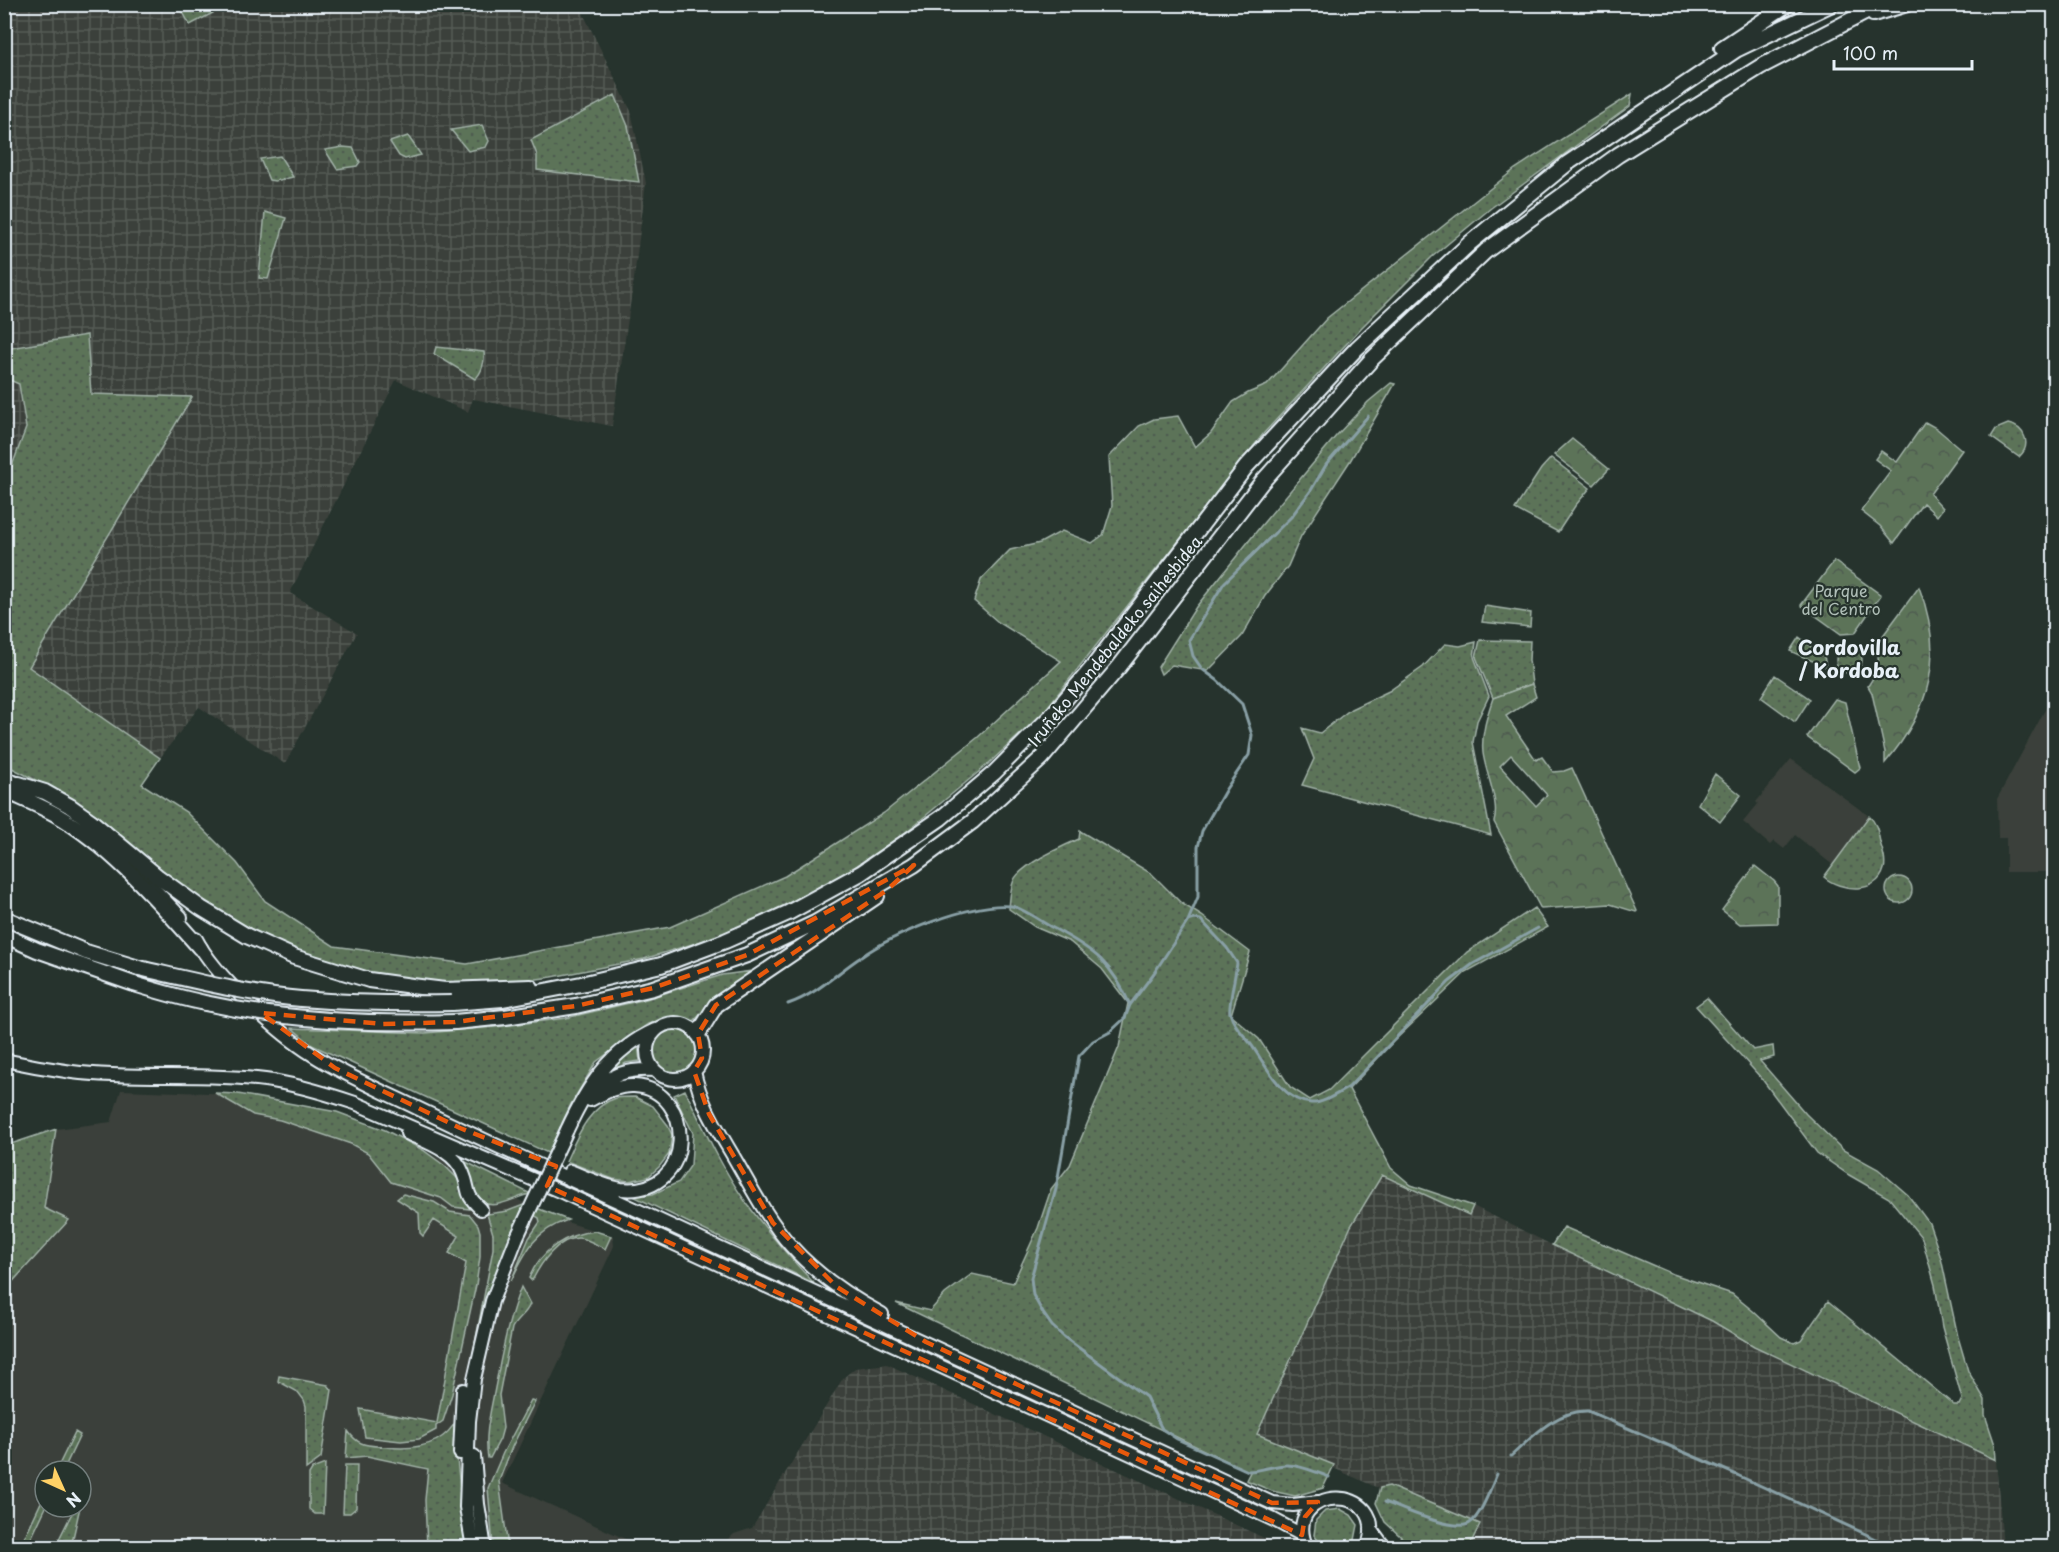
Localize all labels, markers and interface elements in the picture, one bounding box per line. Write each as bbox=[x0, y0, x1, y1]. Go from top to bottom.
scale bar bbox=[1834, 33, 1972, 71]
text: 100 m bbox=[1843, 39, 1898, 66]
street label: Iruñeko Mendebaldeko saihesbidea bbox=[1021, 530, 1207, 751]
park label: Parque del Centro bbox=[1801, 578, 1881, 620]
district label: Cordovilla / Kordoba bbox=[1798, 632, 1901, 685]
north arrow bbox=[33, 1459, 93, 1519]
text: N bbox=[61, 1487, 87, 1513]

